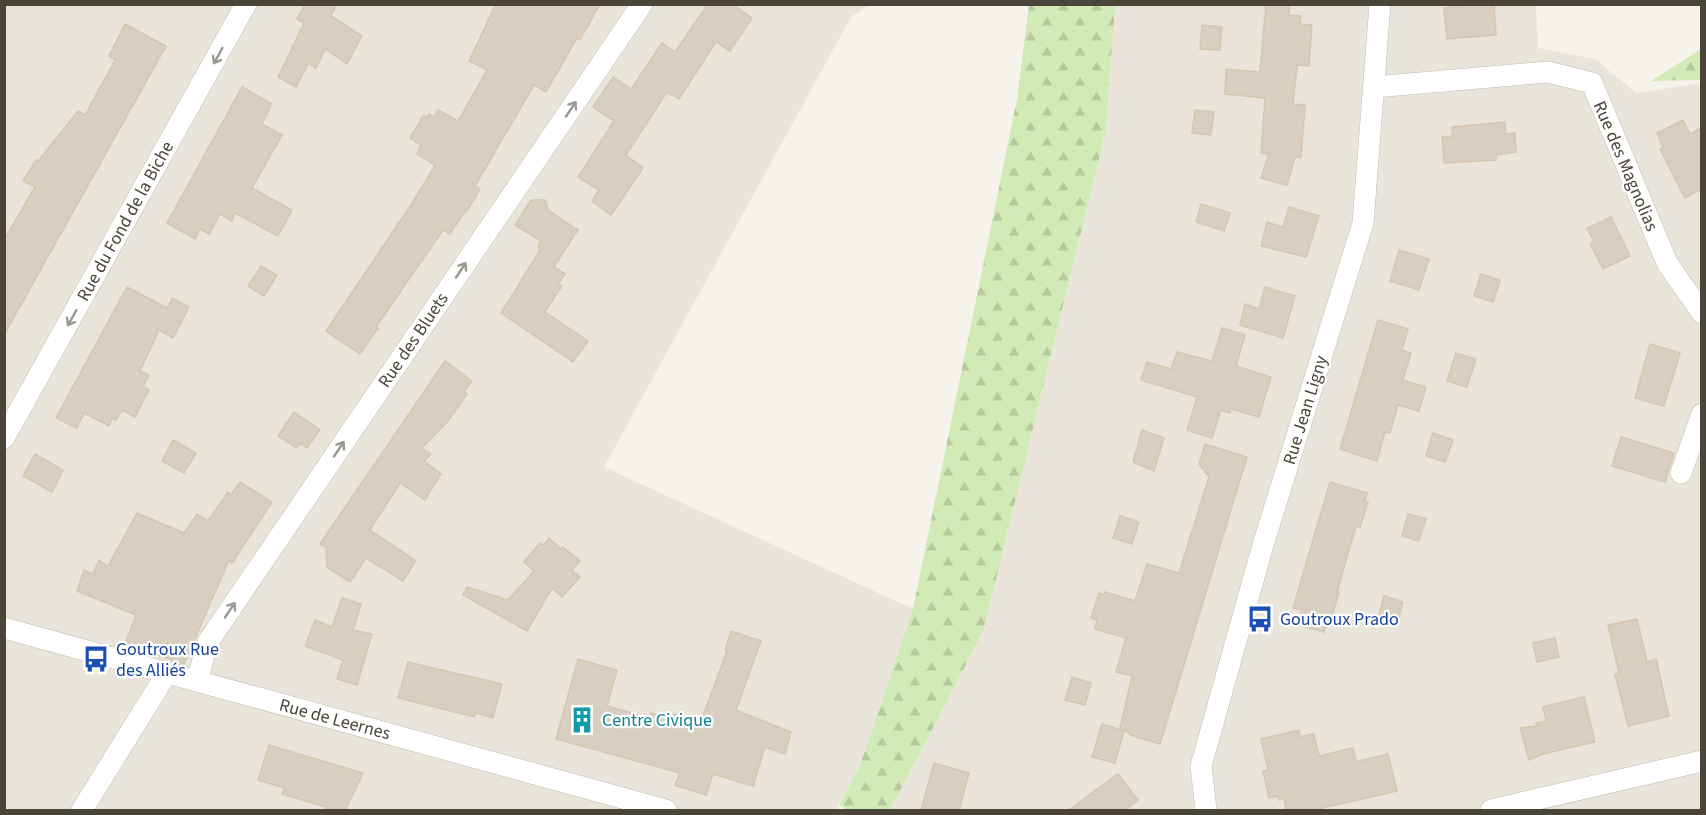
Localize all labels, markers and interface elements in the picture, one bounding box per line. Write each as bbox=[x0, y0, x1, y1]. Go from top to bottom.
one-way arrow bbox=[212, 46, 223, 64]
street label: Rue des Magnolias bbox=[1587, 97, 1664, 235]
one-way arrow bbox=[565, 101, 577, 118]
street label: Rue du Fond de la Biche bbox=[71, 137, 180, 306]
one-way arrow bbox=[455, 262, 467, 279]
street label: Rue des Bluets bbox=[372, 288, 454, 393]
one-way arrow bbox=[65, 309, 77, 326]
street label: Rue Jean Ligny bbox=[1277, 352, 1334, 468]
one-way arrow bbox=[333, 441, 345, 457]
one-way arrow bbox=[223, 601, 236, 618]
bus stop icon: Goutroux Prado bbox=[1245, 604, 1275, 634]
place label: Goutroux Prado bbox=[1280, 607, 1399, 632]
place label: Goutroux Rue des Alliés bbox=[116, 637, 219, 683]
bus stop icon: Goutroux Rue des Alliés bbox=[81, 644, 111, 674]
street label: Rue de Leernes bbox=[277, 693, 393, 746]
building icon: Centre Civique bbox=[567, 705, 597, 735]
place label: Centre Civique bbox=[602, 708, 712, 733]

